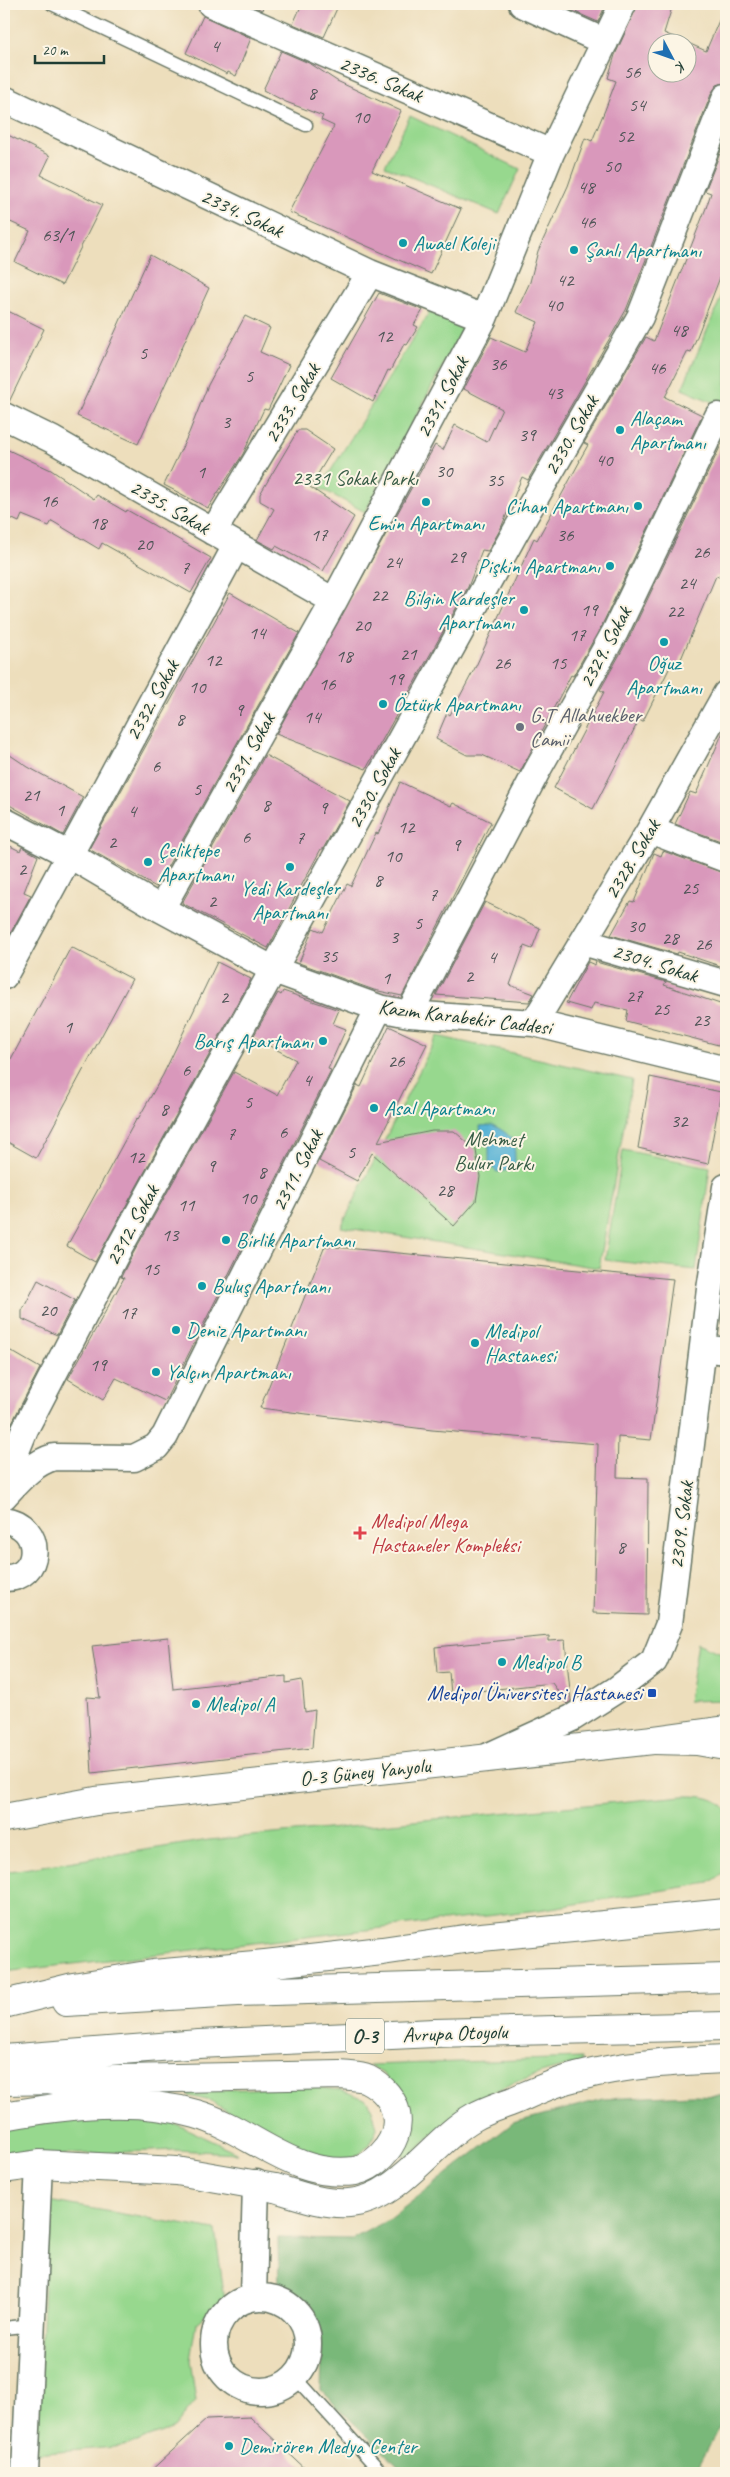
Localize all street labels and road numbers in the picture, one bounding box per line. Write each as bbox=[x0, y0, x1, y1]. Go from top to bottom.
street label: 2336. Sokak bbox=[335, 50, 428, 109]
street label: 2334. Sokak bbox=[197, 183, 289, 244]
street label: 2331. Sokak bbox=[410, 351, 475, 442]
street label: 2333. Sokak bbox=[258, 357, 327, 447]
street label: 2330. Sokak bbox=[538, 389, 605, 480]
street label: 2335. Sokak bbox=[125, 474, 216, 541]
street label: 2329. Sokak bbox=[573, 601, 638, 692]
street label: 2332. Sokak bbox=[119, 654, 185, 745]
street label: 2331. Sokak bbox=[215, 707, 281, 798]
street label: 2330. Sokak bbox=[341, 742, 407, 833]
street label: 2328. Sokak bbox=[598, 813, 667, 903]
street label: 2304. Sokak bbox=[609, 938, 702, 989]
street label: Kazım Karabekir Caddesi bbox=[377, 993, 556, 1041]
street label: 2311. Sokak bbox=[265, 1124, 329, 1215]
street label: 2312. Sokak bbox=[99, 1179, 165, 1270]
street label: 2309. Sokak bbox=[663, 1478, 699, 1570]
street label: O-3 Güney Yanyolu bbox=[298, 1752, 433, 1792]
road number: O-3 bbox=[346, 2018, 384, 2054]
street label: Avrupa Otoyolu bbox=[402, 2018, 509, 2048]

